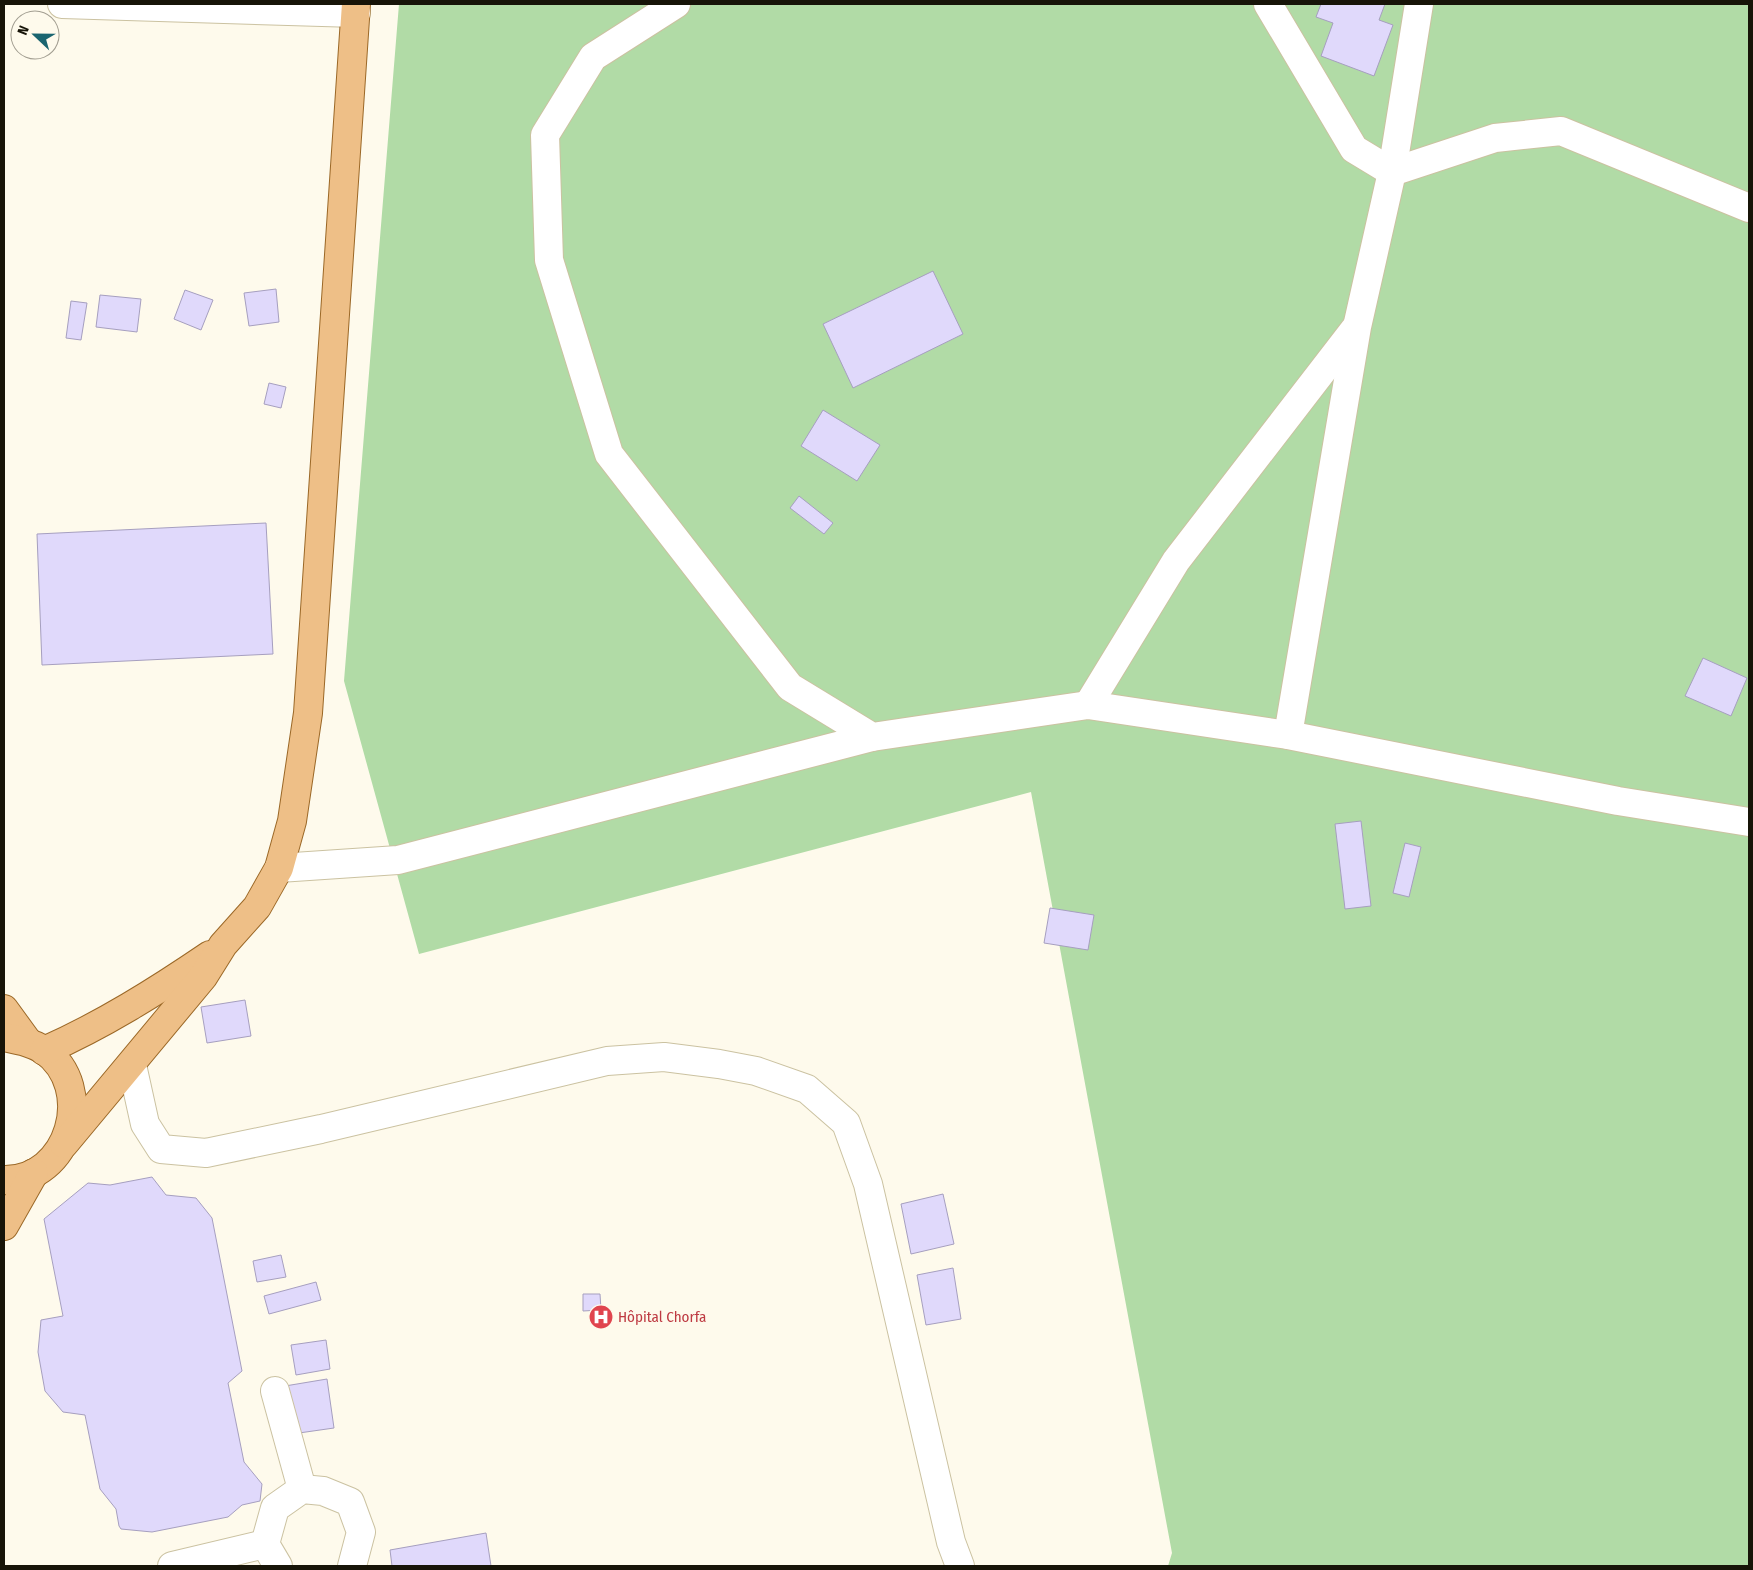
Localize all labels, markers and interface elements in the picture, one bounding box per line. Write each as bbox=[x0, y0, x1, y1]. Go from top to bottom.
north arrow bbox=[10, 10, 60, 60]
text: N bbox=[14, 23, 33, 37]
hospital icon: Hôpital Chorfa bbox=[588, 1304, 614, 1330]
place label: Hôpital Chorfa bbox=[618, 1308, 706, 1326]

